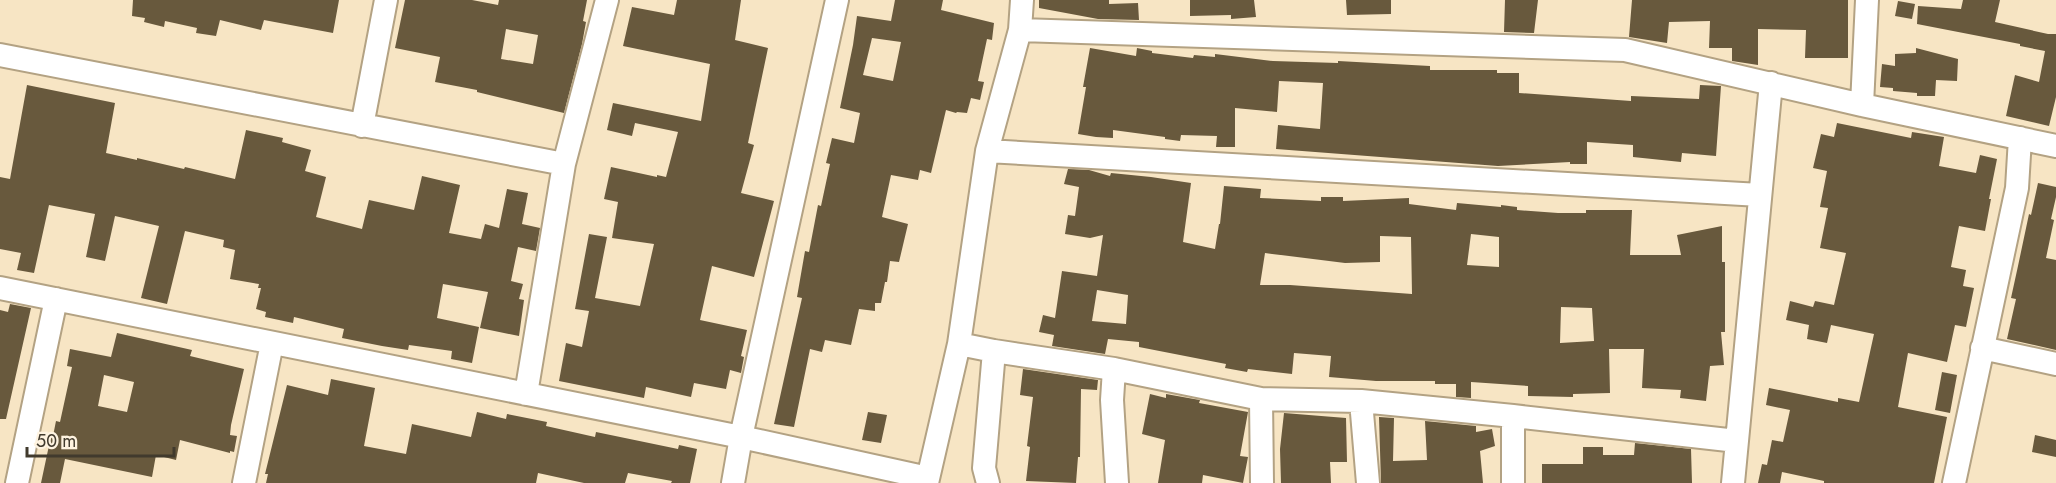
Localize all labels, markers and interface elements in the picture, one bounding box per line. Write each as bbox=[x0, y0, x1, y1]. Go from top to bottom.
scale bar bbox=[27, 420, 174, 458]
text: 50 m bbox=[36, 428, 76, 454]

